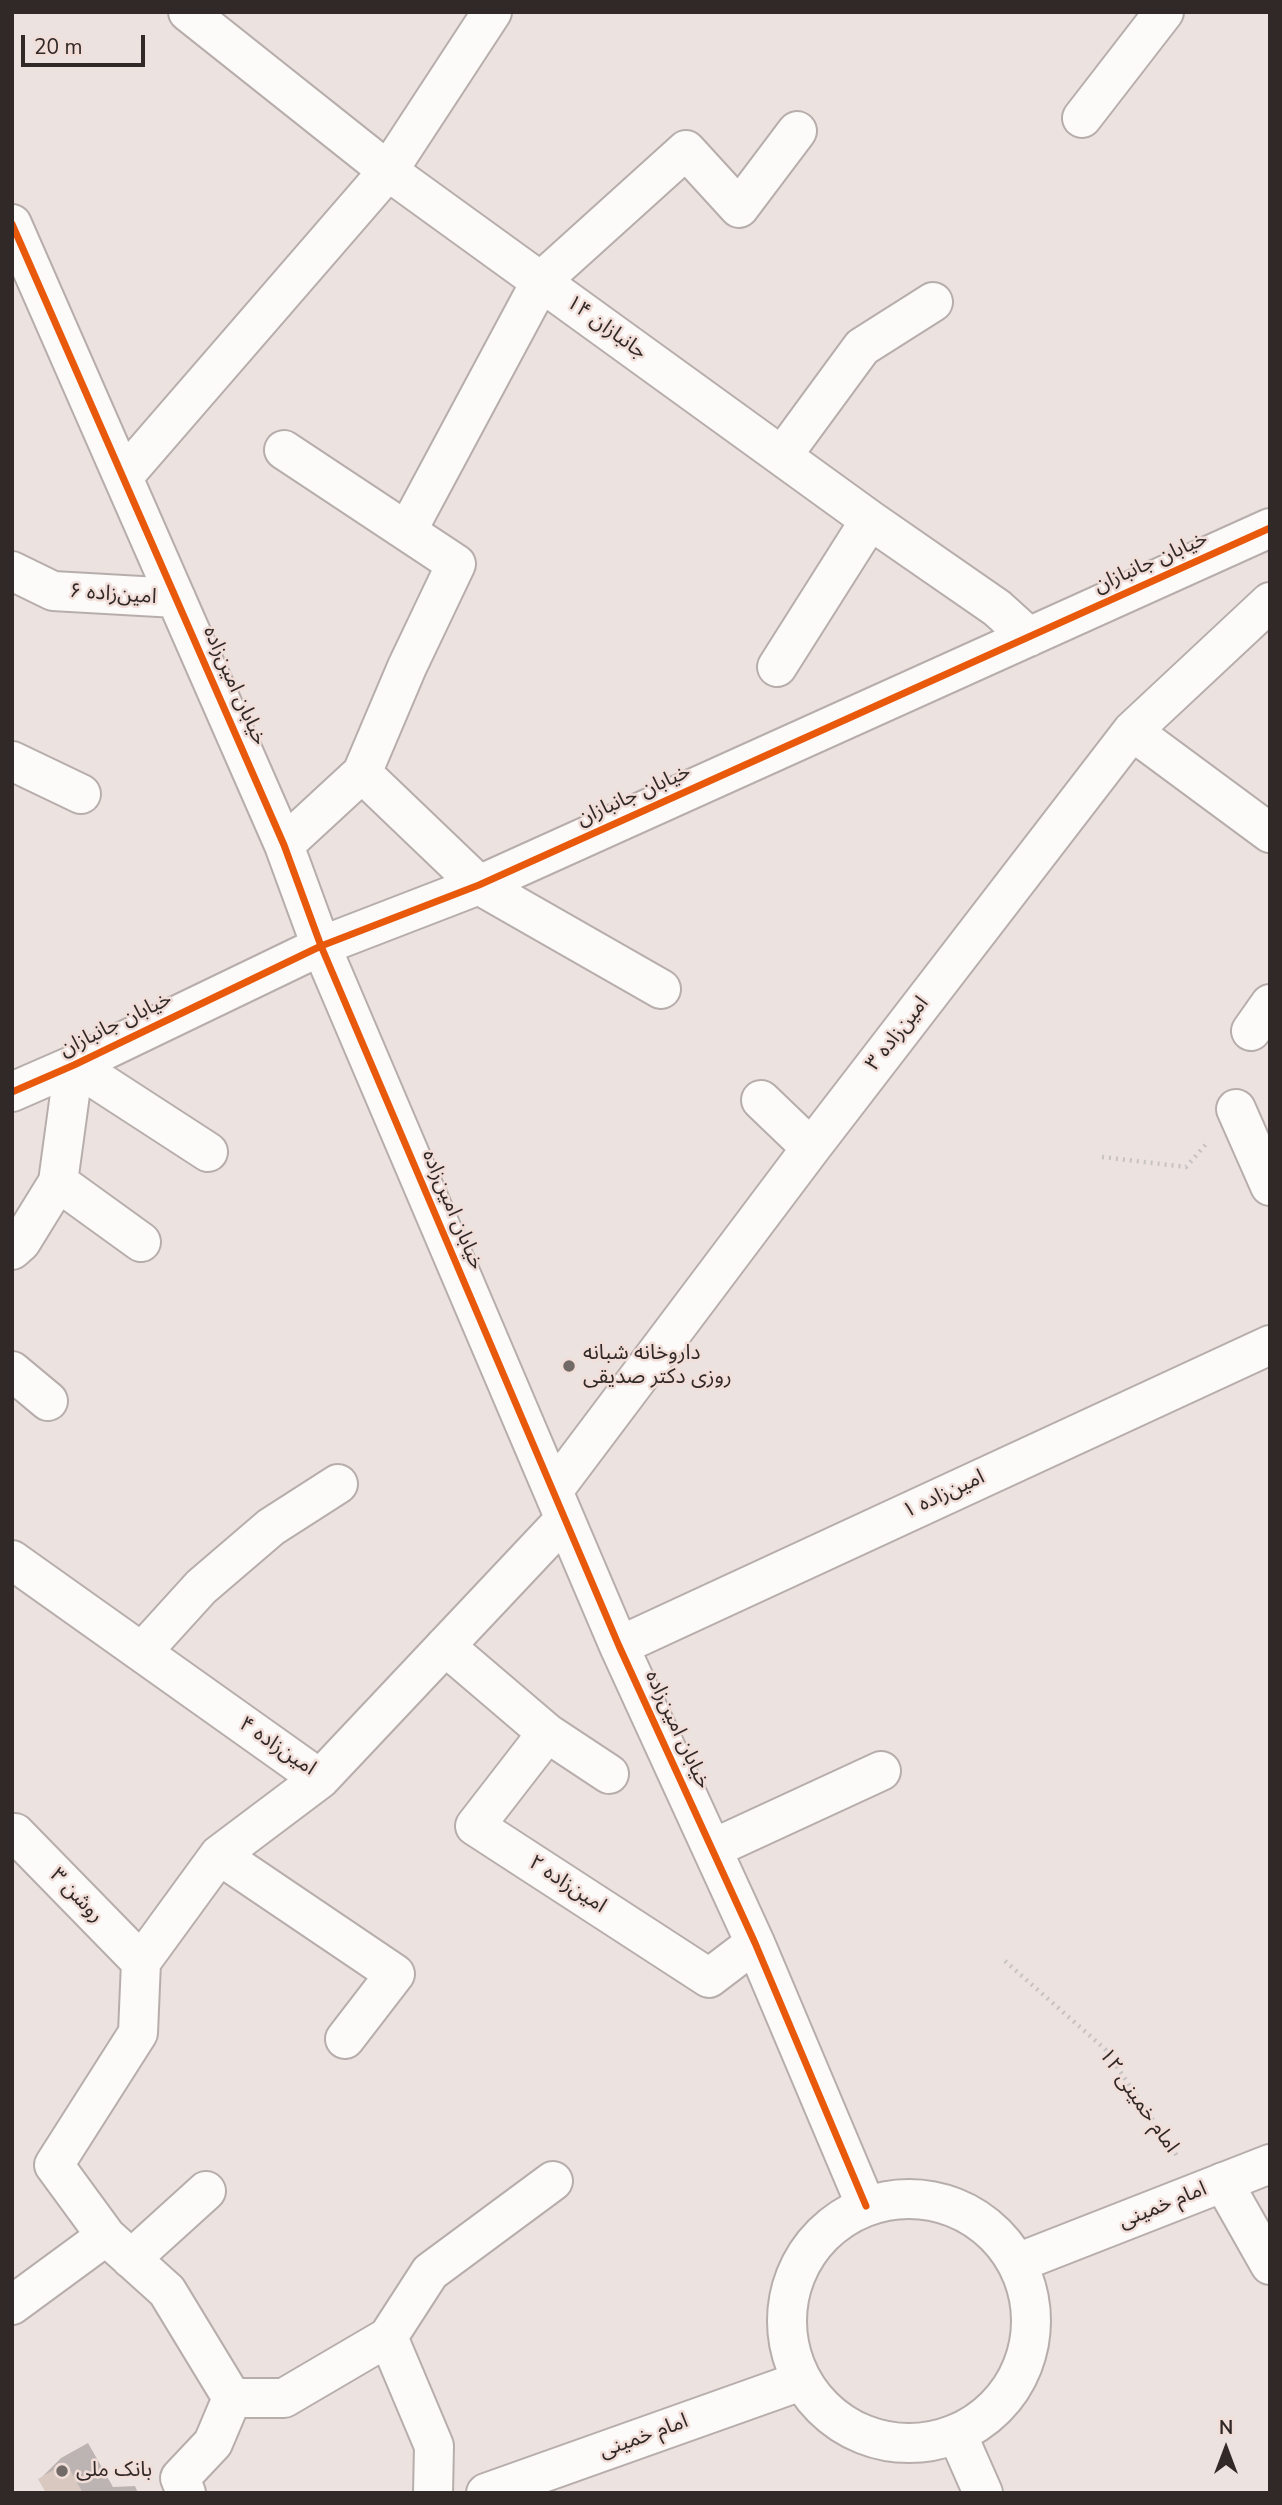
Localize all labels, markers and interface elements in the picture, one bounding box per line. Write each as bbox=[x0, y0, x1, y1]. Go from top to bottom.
scale bar bbox=[24, 21, 149, 65]
text: 20 m bbox=[34, 33, 83, 61]
street label: جانبازان ۱۴ bbox=[561, 290, 651, 366]
street label: خیابان جانبازان bbox=[1090, 527, 1212, 599]
street label: امین‌زاده ۶ bbox=[69, 579, 157, 611]
street label: خیابان امین‌زاده bbox=[197, 623, 271, 749]
street label: خیابان جانبازان bbox=[573, 760, 695, 832]
street label: خیابان جانبازان bbox=[56, 987, 176, 1063]
street label: امین‌زاده ۳ bbox=[861, 992, 935, 1076]
street label: خیابان امین‌زاده bbox=[415, 1146, 489, 1274]
place label: داروخانه شبانه روزی دکتر صدیقی bbox=[583, 1341, 732, 1391]
marker: داروخانه شبانه روزی دکتر صدیقی bbox=[561, 1358, 577, 1374]
street label: امین‌زاده ۱ bbox=[899, 1465, 989, 1525]
street label: خیابان امین‌زاده bbox=[639, 1667, 715, 1793]
street label: امین‌زاده ۴ bbox=[234, 1712, 320, 1782]
street label: امین‌زاده ۲ bbox=[524, 1851, 610, 1919]
street label: روشن ۳ bbox=[44, 1863, 108, 1929]
street label: امام خمینی ۱۲ bbox=[1093, 2044, 1183, 2158]
street label: امام خمینی bbox=[1115, 2177, 1211, 2235]
street label: امام خمینی bbox=[596, 2409, 692, 2465]
north arrow bbox=[1191, 2414, 1261, 2484]
text: N bbox=[1219, 2415, 1233, 2441]
place label: بانک ملی bbox=[76, 2458, 152, 2484]
marker: بانک ملی bbox=[54, 2463, 70, 2479]

